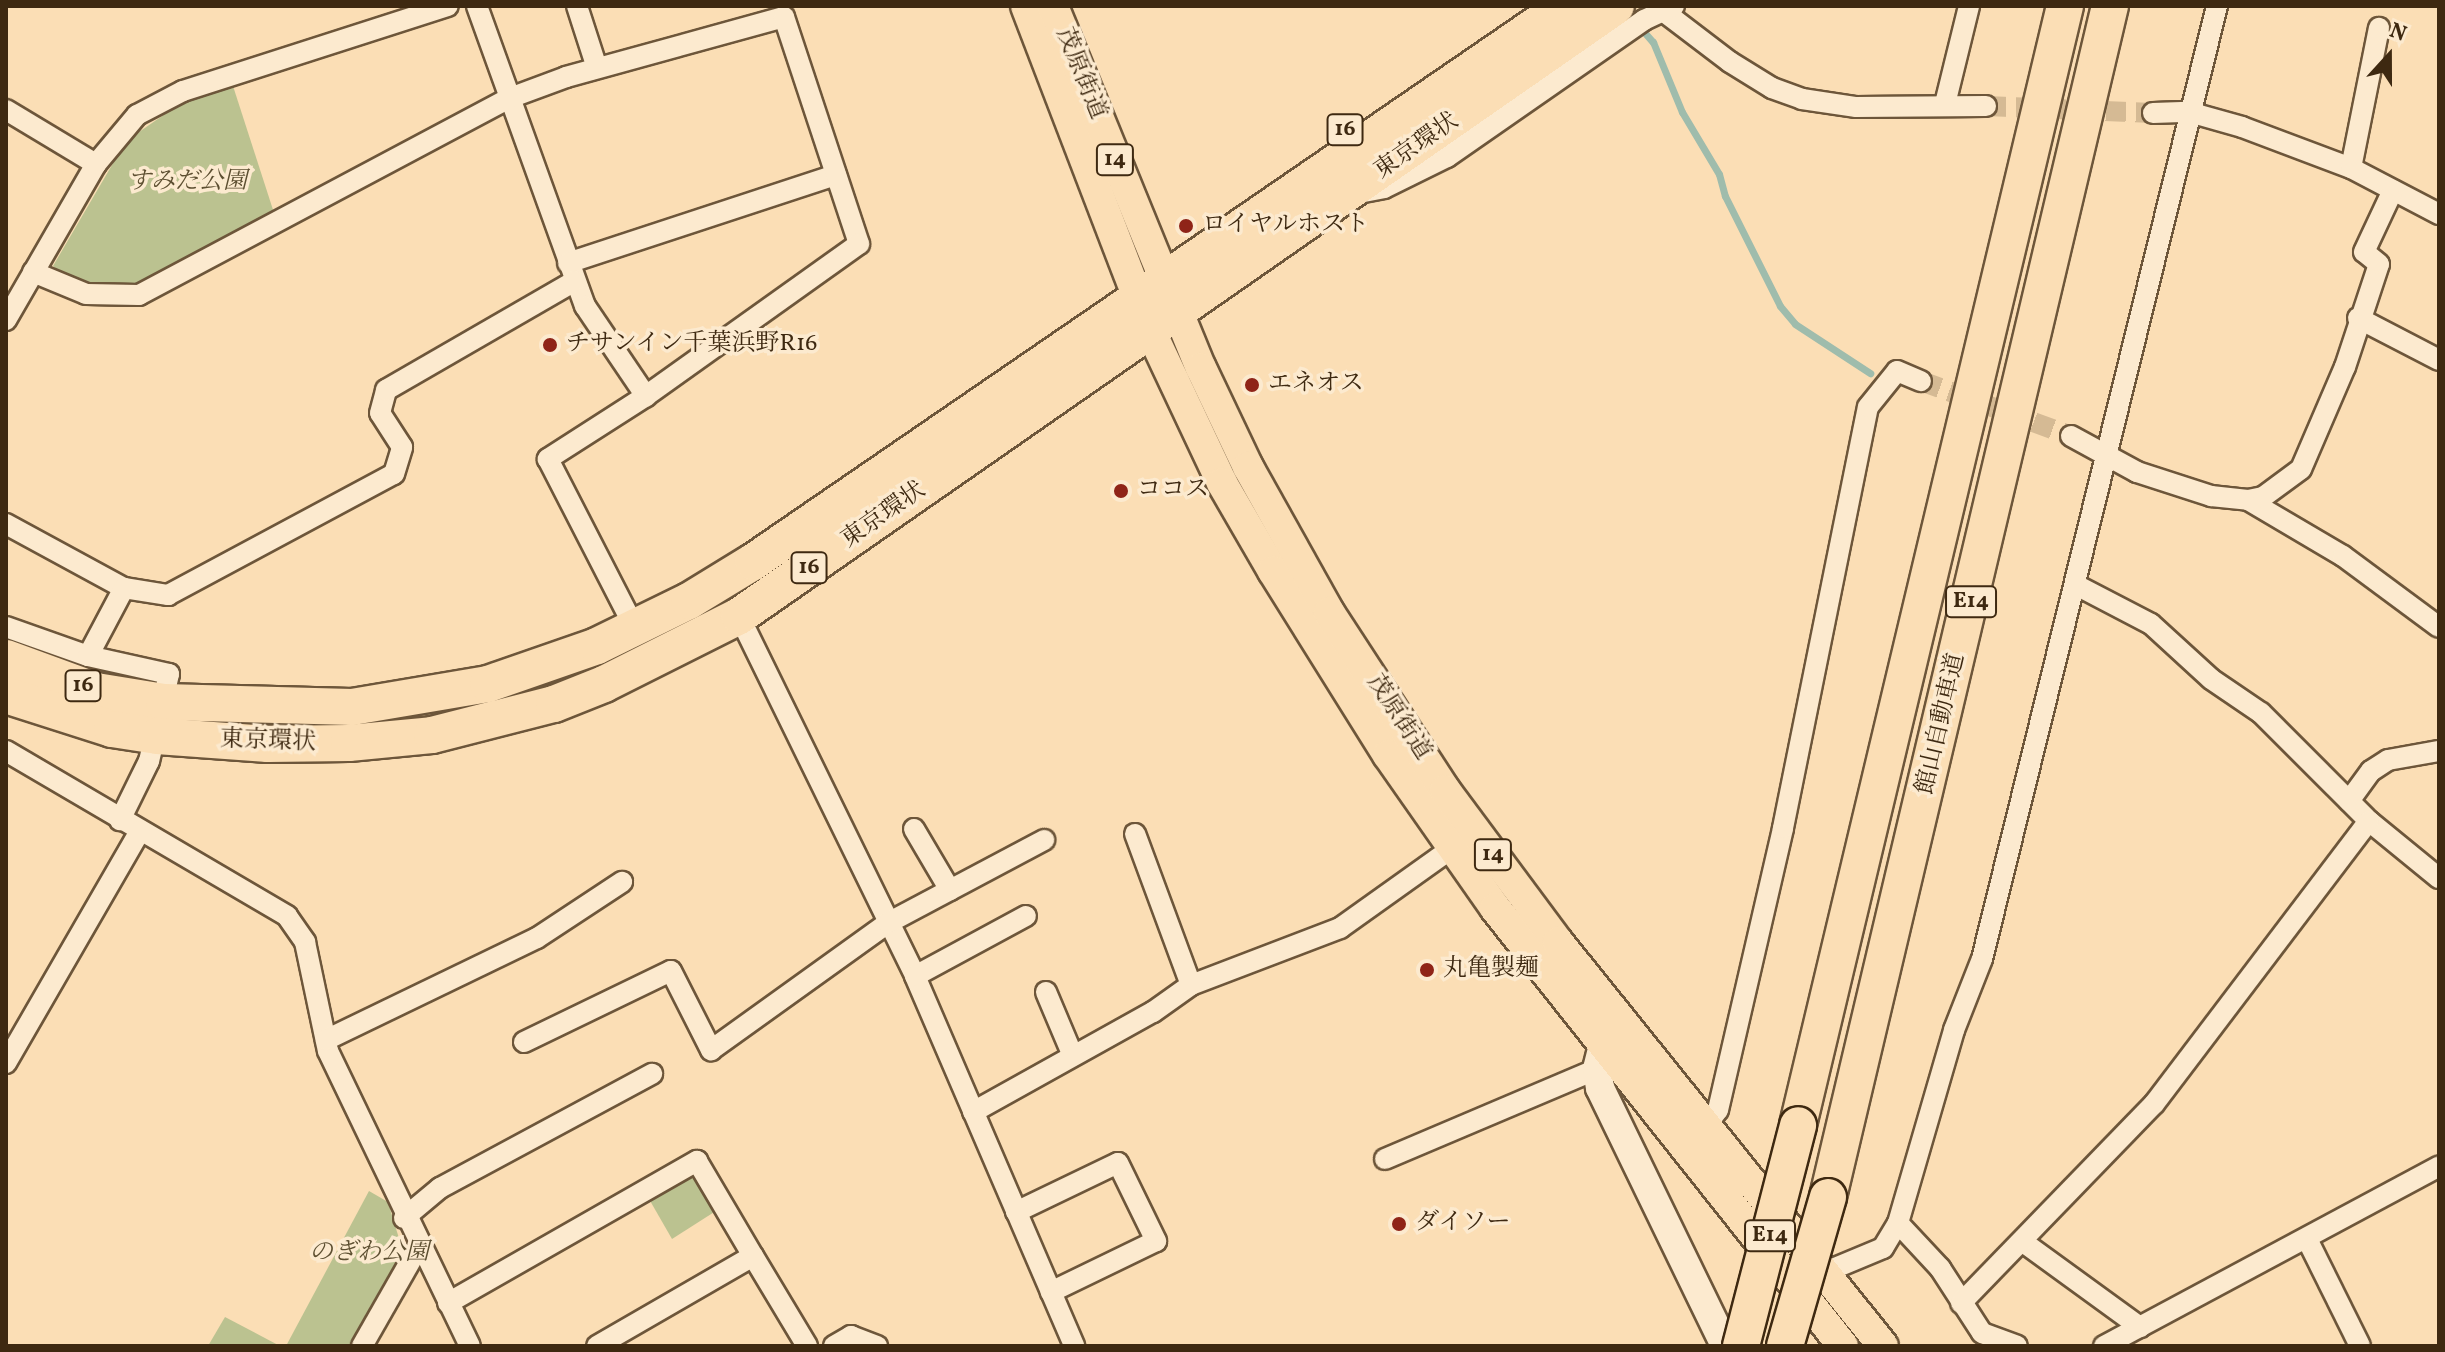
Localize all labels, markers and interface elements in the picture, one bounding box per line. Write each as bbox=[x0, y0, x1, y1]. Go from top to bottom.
north arrow bbox=[2349, 16, 2429, 96]
text: N bbox=[2385, 16, 2411, 50]
street label: 茂原街道 bbox=[1049, 24, 1111, 124]
street label: 東京環状 bbox=[1369, 108, 1465, 186]
road number: 16 bbox=[1325, 112, 1365, 148]
road number: 14 bbox=[1095, 142, 1135, 178]
park label: すみだ公園 bbox=[127, 169, 247, 197]
place label: ロイヤルホスト bbox=[1202, 212, 1370, 240]
marker: ロイヤルホスト bbox=[1177, 217, 1195, 235]
place label: チサンイン千葉浜野R16 bbox=[566, 331, 820, 359]
marker: チサンイン千葉浜野R16 bbox=[541, 336, 559, 354]
place label: エネオス bbox=[1268, 371, 1364, 399]
marker: エネオス bbox=[1243, 376, 1261, 394]
street label: 東京環状 bbox=[836, 477, 932, 555]
place label: ココス bbox=[1137, 477, 1209, 505]
marker: ココス bbox=[1112, 482, 1130, 500]
road number: 16 bbox=[789, 550, 829, 586]
road number: E14 bbox=[1945, 584, 1997, 620]
street label: 館山自動車道 bbox=[1912, 651, 1972, 797]
road number: 16 bbox=[63, 668, 103, 704]
street label: 茂原街道 bbox=[1360, 670, 1436, 766]
street label: 東京環状 bbox=[220, 726, 316, 758]
road number: 14 bbox=[1473, 837, 1513, 873]
place label: 丸亀製麺 bbox=[1443, 956, 1539, 984]
marker: 丸亀製麺 bbox=[1418, 961, 1436, 979]
place label: ダイソー bbox=[1415, 1210, 1511, 1238]
marker: ダイソー bbox=[1390, 1215, 1408, 1233]
road number: E14 bbox=[1744, 1218, 1796, 1254]
park label: のぎわ公園 bbox=[309, 1240, 429, 1268]

